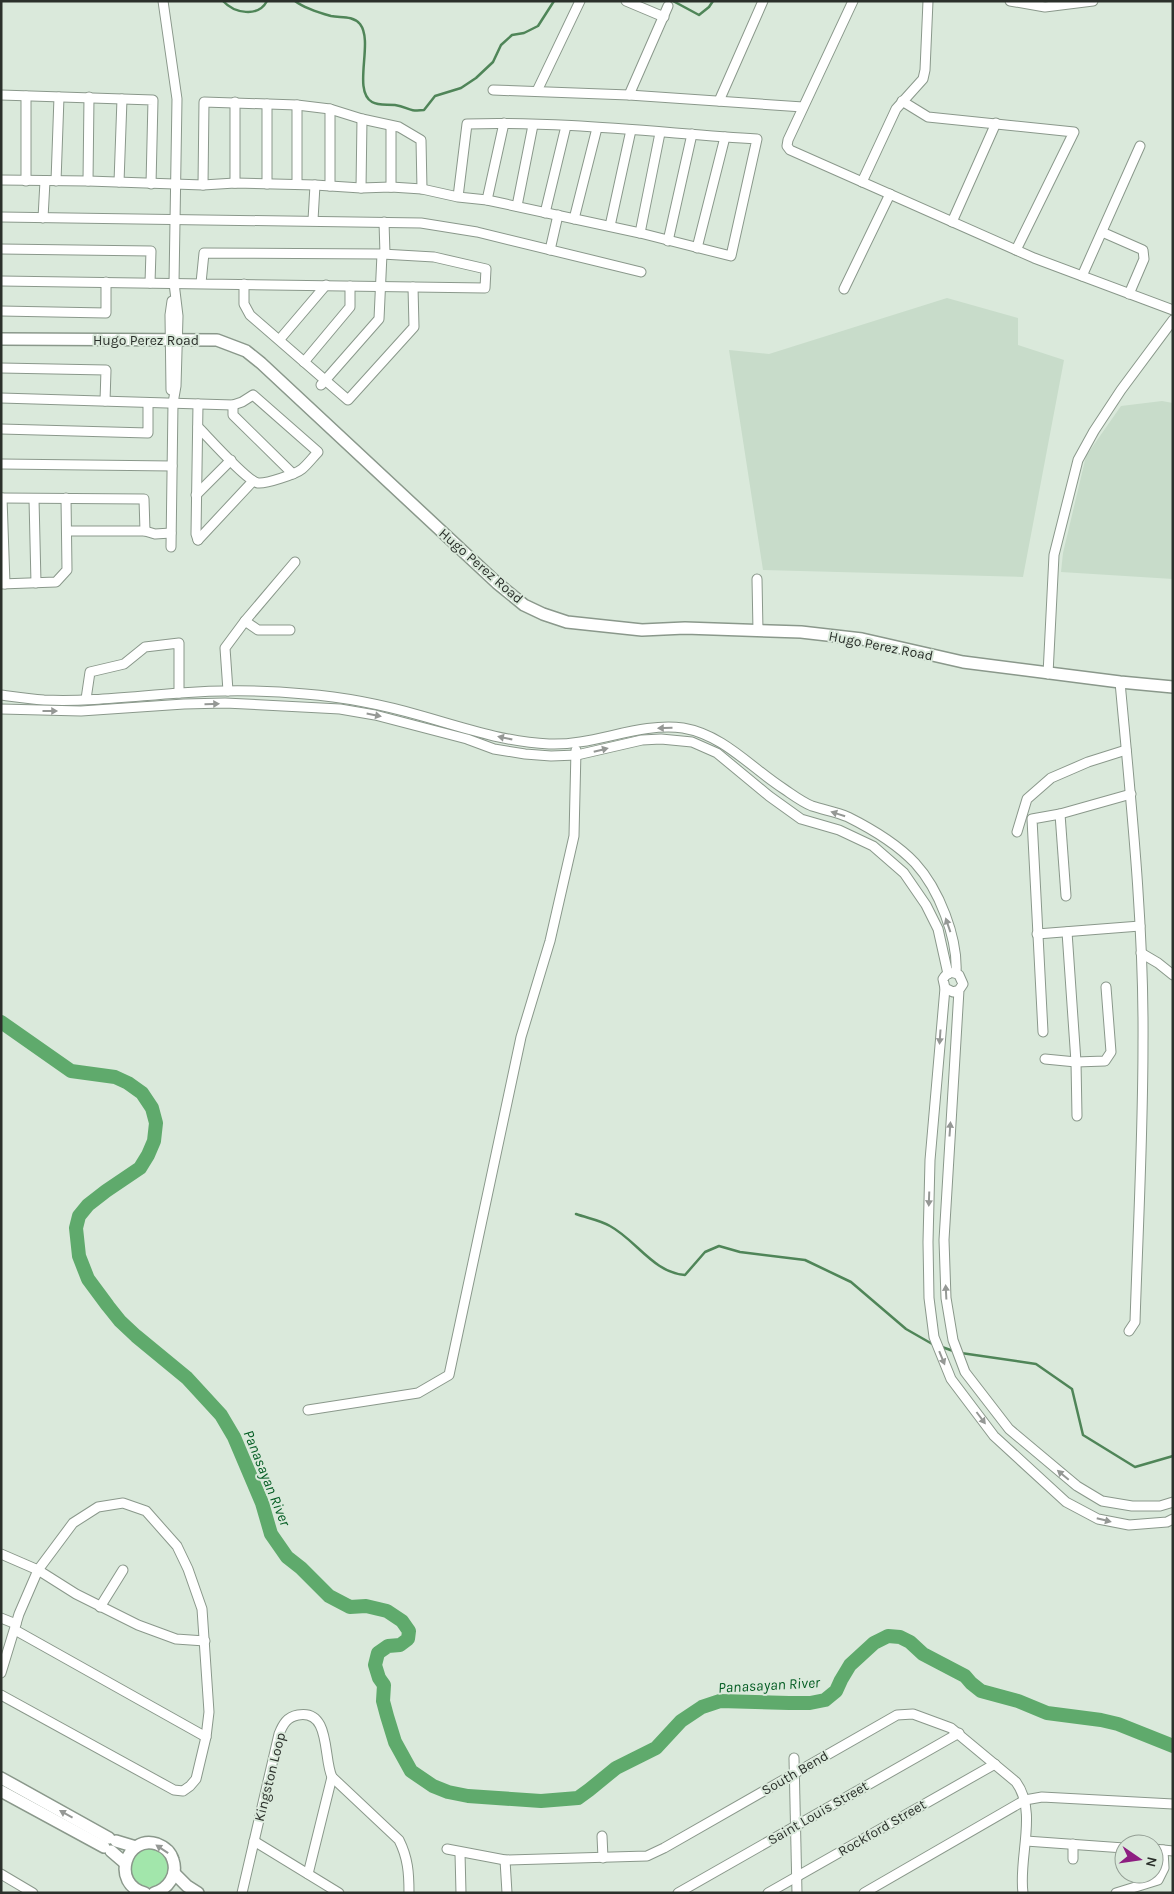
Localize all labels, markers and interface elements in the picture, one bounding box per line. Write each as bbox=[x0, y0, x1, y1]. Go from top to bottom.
street label: Hugo Perez Road bbox=[93, 332, 199, 349]
street label: Hugo Perez Road bbox=[435, 525, 527, 607]
street label: Hugo Perez Road bbox=[827, 628, 935, 664]
one-way arrow bbox=[204, 699, 220, 707]
one-way arrow bbox=[42, 707, 58, 715]
one-way arrow bbox=[366, 711, 382, 719]
one-way arrow bbox=[657, 724, 673, 732]
one-way arrow bbox=[497, 734, 512, 742]
one-way arrow bbox=[593, 746, 608, 754]
one-way arrow bbox=[831, 810, 846, 817]
one-way arrow bbox=[944, 917, 952, 932]
one-way arrow bbox=[936, 1029, 944, 1045]
one-way arrow bbox=[947, 1121, 955, 1137]
one-way arrow bbox=[925, 1191, 933, 1207]
one-way arrow bbox=[942, 1283, 950, 1299]
one-way arrow bbox=[939, 1351, 947, 1365]
one-way arrow bbox=[975, 1411, 986, 1424]
water label: Panasayan River bbox=[240, 1427, 295, 1529]
one-way arrow bbox=[1058, 1469, 1070, 1481]
one-way arrow bbox=[1096, 1516, 1111, 1524]
water label: Panasayan River bbox=[718, 1673, 821, 1697]
street label: Kingston Loop bbox=[251, 1731, 289, 1823]
street label: South Bend bbox=[759, 1747, 831, 1799]
street label: Saint Louis Street bbox=[765, 1777, 871, 1849]
street label: Rockford Street bbox=[835, 1796, 929, 1860]
one-way arrow bbox=[59, 1810, 73, 1818]
north arrow bbox=[1114, 1834, 1164, 1884]
one-way arrow bbox=[156, 1844, 169, 1853]
text: N bbox=[1142, 1855, 1161, 1869]

